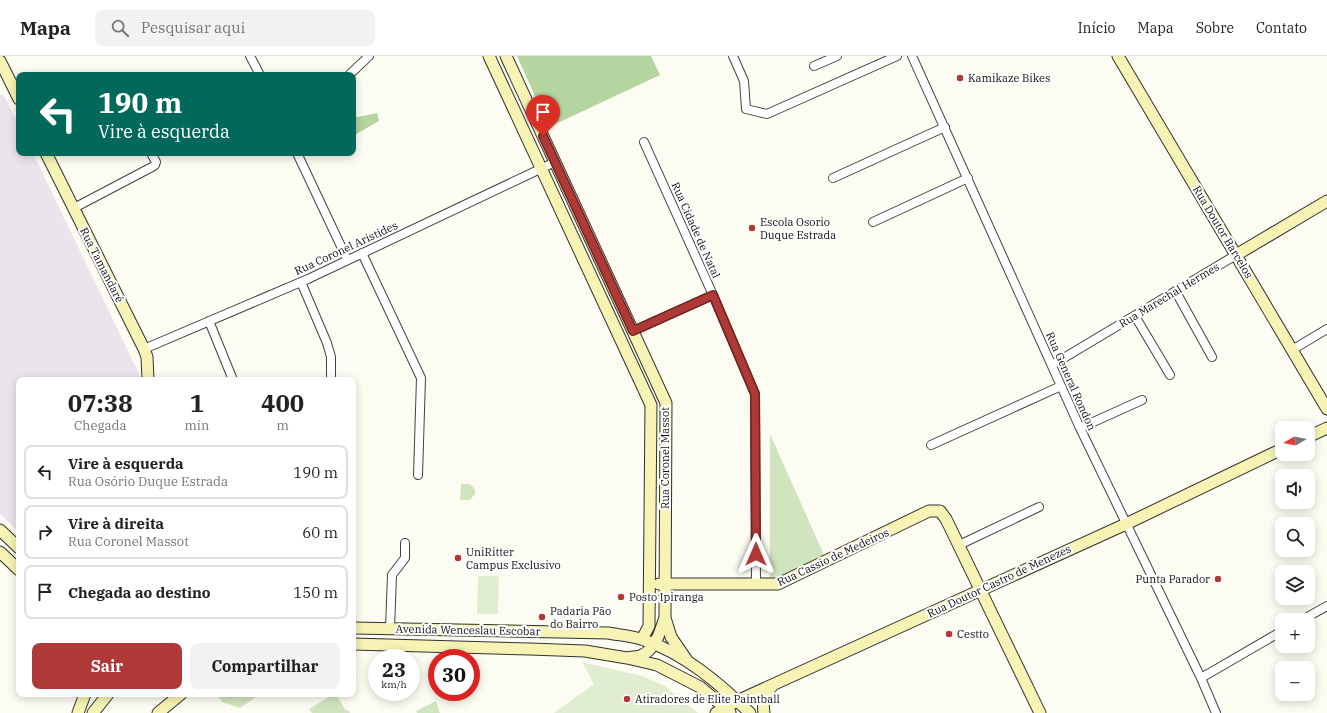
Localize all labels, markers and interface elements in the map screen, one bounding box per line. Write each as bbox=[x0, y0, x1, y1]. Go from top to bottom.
search box bbox=[95, 10, 375, 46]
text: Mapa bbox=[20, 16, 71, 40]
icon: search bbox=[109, 17, 131, 39]
text: Pesquisar aqui bbox=[141, 18, 245, 37]
text: Início bbox=[1078, 19, 1115, 37]
text: Mapa bbox=[1137, 19, 1174, 37]
text: Sobre bbox=[1196, 19, 1234, 37]
text: Contato bbox=[1256, 19, 1307, 37]
place label: Kamikaze Bikes bbox=[968, 71, 1050, 85]
marker: Kamikaze Bikes bbox=[955, 73, 965, 83]
text: 190 m bbox=[98, 84, 182, 121]
icon: left bbox=[32, 88, 84, 140]
pin bbox=[526, 95, 560, 136]
icon: arrive bbox=[532, 101, 554, 123]
text: Vire à esquerda bbox=[98, 120, 230, 143]
street label: Rua Cidade de Natal bbox=[668, 180, 724, 280]
street label: Rua Doutor Barcelos bbox=[1190, 183, 1256, 281]
place label: Escola Osorio Duque Estrada bbox=[760, 215, 836, 242]
street label: Rua Coronel Aristides bbox=[292, 218, 400, 278]
marker: Escola Osorio Duque Estrada bbox=[747, 223, 757, 233]
street label: Rua Tamandaré bbox=[77, 225, 127, 305]
street label: Rua Marechal Hermes bbox=[1116, 259, 1222, 331]
street label: Rua General Rondon bbox=[1043, 329, 1099, 433]
text: 07:38 bbox=[68, 387, 133, 419]
text: 1 bbox=[190, 387, 204, 419]
text: 400 bbox=[261, 387, 304, 419]
street label: Rua Coronel Massot bbox=[658, 407, 672, 509]
text: Chegada bbox=[74, 417, 127, 434]
text: min bbox=[184, 417, 209, 434]
text: m bbox=[276, 417, 289, 434]
north arrow bbox=[1275, 421, 1315, 461]
map controls bbox=[1275, 421, 1315, 701]
text: Vire à esquerda bbox=[68, 454, 184, 473]
icon: left bbox=[34, 461, 56, 483]
text: 190 m bbox=[293, 463, 338, 482]
button: sound bbox=[1275, 469, 1315, 509]
text: Rua Osório Duque Estrada bbox=[68, 473, 228, 490]
text: Vire à direita bbox=[68, 514, 164, 533]
button: search bbox=[1275, 517, 1315, 557]
icon: right bbox=[34, 521, 56, 543]
text: 60 m bbox=[302, 523, 338, 542]
street label: Rua Cassio de Medeiros bbox=[775, 525, 891, 589]
text: Rua Coronel Massot bbox=[68, 533, 189, 550]
position arrow bbox=[735, 533, 777, 575]
street label: Rua Doutor Castro de Menezes bbox=[925, 541, 1073, 621]
place label: UniRitter Campus Exclusivo bbox=[466, 545, 561, 572]
marker: UniRitter Campus Exclusivo bbox=[453, 553, 463, 563]
button: layers bbox=[1275, 565, 1315, 605]
place label: Punta Parador bbox=[1135, 572, 1210, 586]
marker: Punta Parador bbox=[1213, 574, 1223, 584]
icon: arrive bbox=[34, 581, 56, 603]
text: Chegada ao destino bbox=[68, 583, 211, 602]
text: 150 m bbox=[293, 583, 338, 602]
place label: Posto Ipiranga bbox=[629, 590, 704, 604]
marker: Posto Ipiranga bbox=[616, 592, 626, 602]
place label: Padaria Pão do Bairro bbox=[550, 604, 611, 631]
marker: Padaria Pão do Bairro bbox=[537, 612, 547, 622]
button: + bbox=[1275, 613, 1315, 653]
street label: Avenida Wenceslau Escobar bbox=[395, 622, 541, 638]
place label: Cestto bbox=[957, 627, 989, 641]
marker: Cestto bbox=[944, 629, 954, 639]
button: Sair bbox=[32, 643, 182, 689]
button: Compartilhar bbox=[190, 643, 340, 689]
speed limit sign: 30 bbox=[428, 649, 480, 701]
text: 23 bbox=[382, 656, 406, 683]
button: − bbox=[1275, 661, 1315, 701]
text: km/h bbox=[381, 678, 407, 691]
place label: Atiradores de Elite Paintball bbox=[635, 692, 780, 706]
marker: Atiradores de Elite Paintball bbox=[622, 694, 632, 704]

